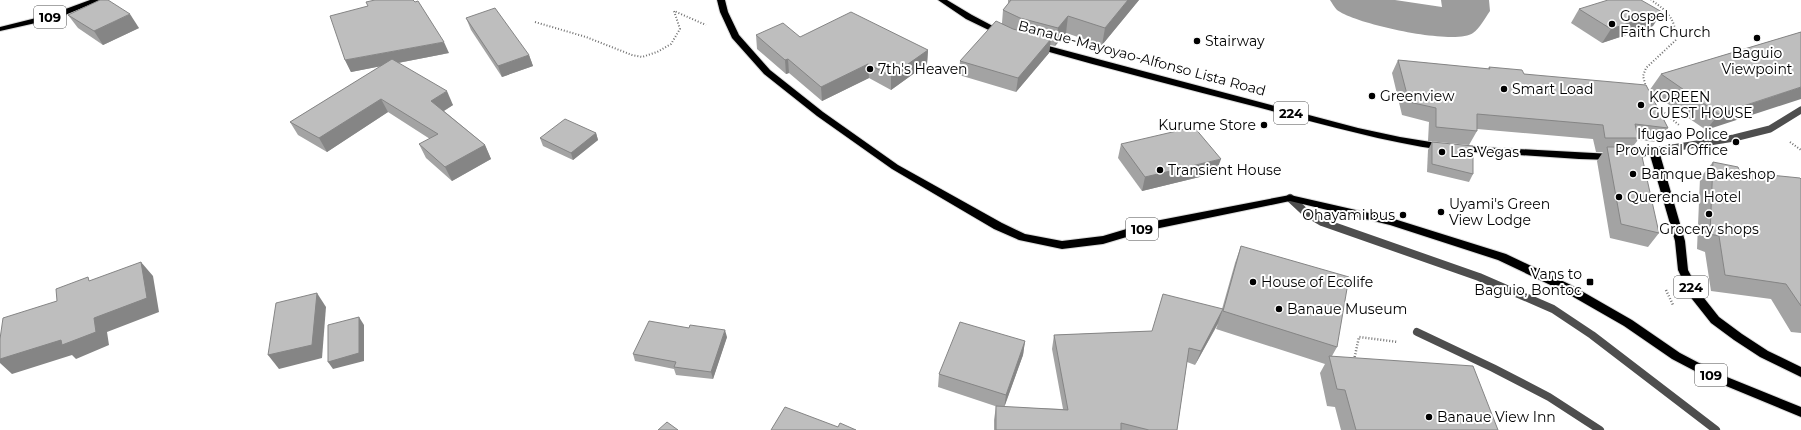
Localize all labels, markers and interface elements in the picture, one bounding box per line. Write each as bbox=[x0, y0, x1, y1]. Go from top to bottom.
road number: 109 bbox=[34, 6, 66, 28]
place label: Gospel Faith Church bbox=[1620, 7, 1711, 41]
street label: Banaue-Mayoyao-Alfonso Lista Road bbox=[1016, 16, 1268, 100]
marker: Gospel Faith Church bbox=[1607, 19, 1617, 29]
place label: Stairway bbox=[1205, 32, 1265, 50]
marker: Baguio Viewpoint bbox=[1752, 33, 1762, 43]
marker: Stairway bbox=[1192, 36, 1202, 46]
place label: Baguio Viewpoint bbox=[1721, 44, 1793, 78]
place label: 7th's Heaven bbox=[878, 60, 968, 78]
marker: 7th's Heaven bbox=[865, 64, 875, 74]
place label: Smart Load bbox=[1512, 80, 1594, 98]
marker: Smart Load bbox=[1499, 84, 1509, 94]
place label: Greenview bbox=[1380, 87, 1455, 105]
place label: KOREEN GUEST HOUSE bbox=[1649, 88, 1753, 122]
marker: Greenview bbox=[1367, 91, 1377, 101]
marker: KOREEN GUEST HOUSE bbox=[1636, 100, 1646, 110]
road number: 224 bbox=[1274, 102, 1308, 124]
place label: Kurume Store bbox=[1158, 116, 1256, 134]
marker: Kurume Store bbox=[1259, 120, 1269, 130]
place label: Ifugao Police Provincial Office bbox=[1615, 125, 1728, 159]
marker: Ifugao Police Provincial Office bbox=[1731, 137, 1741, 147]
place label: Las Vegas bbox=[1450, 143, 1519, 161]
marker: Las Vegas bbox=[1437, 147, 1447, 157]
place label: Transient House bbox=[1168, 161, 1281, 179]
marker: Transient House bbox=[1155, 165, 1165, 175]
place label: Bamque Bakeshop bbox=[1641, 165, 1776, 183]
marker: Bamque Bakeshop bbox=[1628, 169, 1638, 179]
place label: Querencia Hotel bbox=[1627, 188, 1741, 206]
marker: Querencia Hotel bbox=[1614, 192, 1624, 202]
place label: Uyami's Green View Lodge bbox=[1449, 195, 1550, 229]
place label: Ohayami bus bbox=[1302, 206, 1395, 224]
marker: Uyami's Green View Lodge bbox=[1436, 207, 1446, 217]
marker: Grocery shops bbox=[1704, 209, 1714, 219]
marker: Ohayami bus bbox=[1398, 210, 1408, 220]
road number: 109 bbox=[1126, 218, 1158, 240]
place label: Grocery shops bbox=[1659, 220, 1759, 238]
place label: Vans to Baguio, Bontoc bbox=[1474, 265, 1582, 299]
place label: House of Ecolife bbox=[1261, 273, 1373, 291]
road number: 224 bbox=[1674, 276, 1708, 298]
marker: House of Ecolife bbox=[1248, 277, 1258, 287]
marker: Vans to Baguio, Bontoc bbox=[1585, 277, 1595, 287]
place label: Banaue Museum bbox=[1287, 300, 1407, 318]
marker: Banaue Museum bbox=[1274, 304, 1284, 314]
road number: 109 bbox=[1695, 364, 1727, 386]
place label: Banaue View Inn bbox=[1437, 408, 1556, 426]
marker: Banaue View Inn bbox=[1424, 412, 1434, 422]

